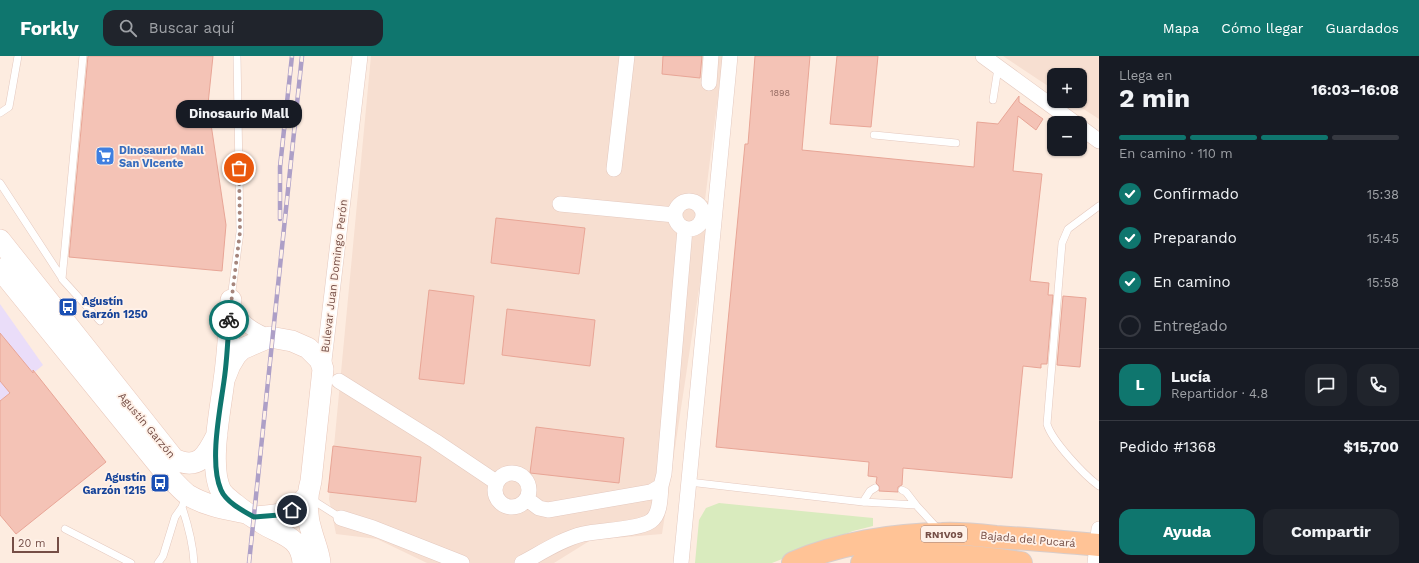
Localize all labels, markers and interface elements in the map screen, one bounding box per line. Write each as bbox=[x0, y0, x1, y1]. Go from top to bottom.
search box bbox=[103, 10, 383, 46]
text: Forkly bbox=[20, 17, 79, 40]
icon: search bbox=[117, 17, 139, 39]
text: Buscar aquí bbox=[149, 19, 235, 37]
text: Mapa bbox=[1163, 20, 1199, 36]
text: Cómo llegar bbox=[1221, 20, 1304, 36]
text: Guardados bbox=[1326, 20, 1399, 36]
map controls bbox=[1047, 68, 1087, 156]
button: + bbox=[1047, 68, 1087, 108]
text: Llega en bbox=[1119, 68, 1172, 83]
text: 16:03–16:08 bbox=[1311, 81, 1399, 99]
text: 2 min bbox=[1119, 83, 1190, 113]
house number: 1898 bbox=[770, 88, 790, 98]
callout: Dinosaurio Mall bbox=[176, 100, 302, 128]
text: Dinosaurio Mall bbox=[189, 106, 289, 121]
button: − bbox=[1047, 116, 1087, 156]
place label: Dinosaurio Mall San Vicente bbox=[119, 144, 204, 170]
supermarket icon: Dinosaurio Mall San Vicente bbox=[94, 145, 116, 167]
text: En camino · 110 m bbox=[1119, 146, 1233, 161]
pin bbox=[222, 151, 256, 185]
icon: bag bbox=[228, 157, 250, 179]
icon: check bbox=[1119, 183, 1141, 205]
text: Confirmado bbox=[1153, 185, 1239, 203]
text: 15:38 bbox=[1367, 187, 1399, 202]
street label: Bulevar Juan Domingo Perón bbox=[319, 199, 350, 353]
icon: check bbox=[1119, 227, 1141, 249]
text: Preparando bbox=[1153, 229, 1237, 247]
text: 15:45 bbox=[1367, 231, 1399, 246]
icon: check bbox=[1119, 271, 1141, 293]
text: En camino bbox=[1153, 273, 1230, 291]
text: 15:58 bbox=[1367, 275, 1399, 290]
place label: Agustín Garzón 1250 bbox=[82, 295, 148, 321]
bus stop icon: Agustín Garzón 1250 bbox=[57, 296, 79, 318]
courier bbox=[209, 300, 249, 340]
icon: bike bbox=[218, 309, 240, 331]
text: Entregado bbox=[1153, 317, 1227, 335]
button: chat bbox=[1305, 364, 1347, 406]
button: phone bbox=[1357, 364, 1399, 406]
text: Lucía bbox=[1171, 368, 1211, 386]
text: L bbox=[1135, 376, 1145, 394]
text: Repartidor · 4.8 bbox=[1171, 386, 1268, 401]
street label: Agustín Garzón bbox=[115, 390, 178, 461]
text: Pedido #1368 bbox=[1119, 438, 1216, 456]
text: $15,700 bbox=[1343, 438, 1399, 456]
place label: Agustín Garzón 1215 bbox=[82, 471, 146, 497]
bus stop icon: Agustín Garzón 1215 bbox=[149, 472, 171, 494]
pin bbox=[275, 493, 309, 527]
icon: home bbox=[281, 499, 303, 521]
button: Ayuda bbox=[1119, 509, 1255, 555]
button: Compartir bbox=[1263, 509, 1399, 555]
road number: RN1V09 bbox=[921, 526, 967, 542]
street label: Bajada del Pucará bbox=[980, 529, 1076, 550]
scale bar bbox=[12, 535, 59, 554]
text: 20 m bbox=[18, 537, 46, 550]

